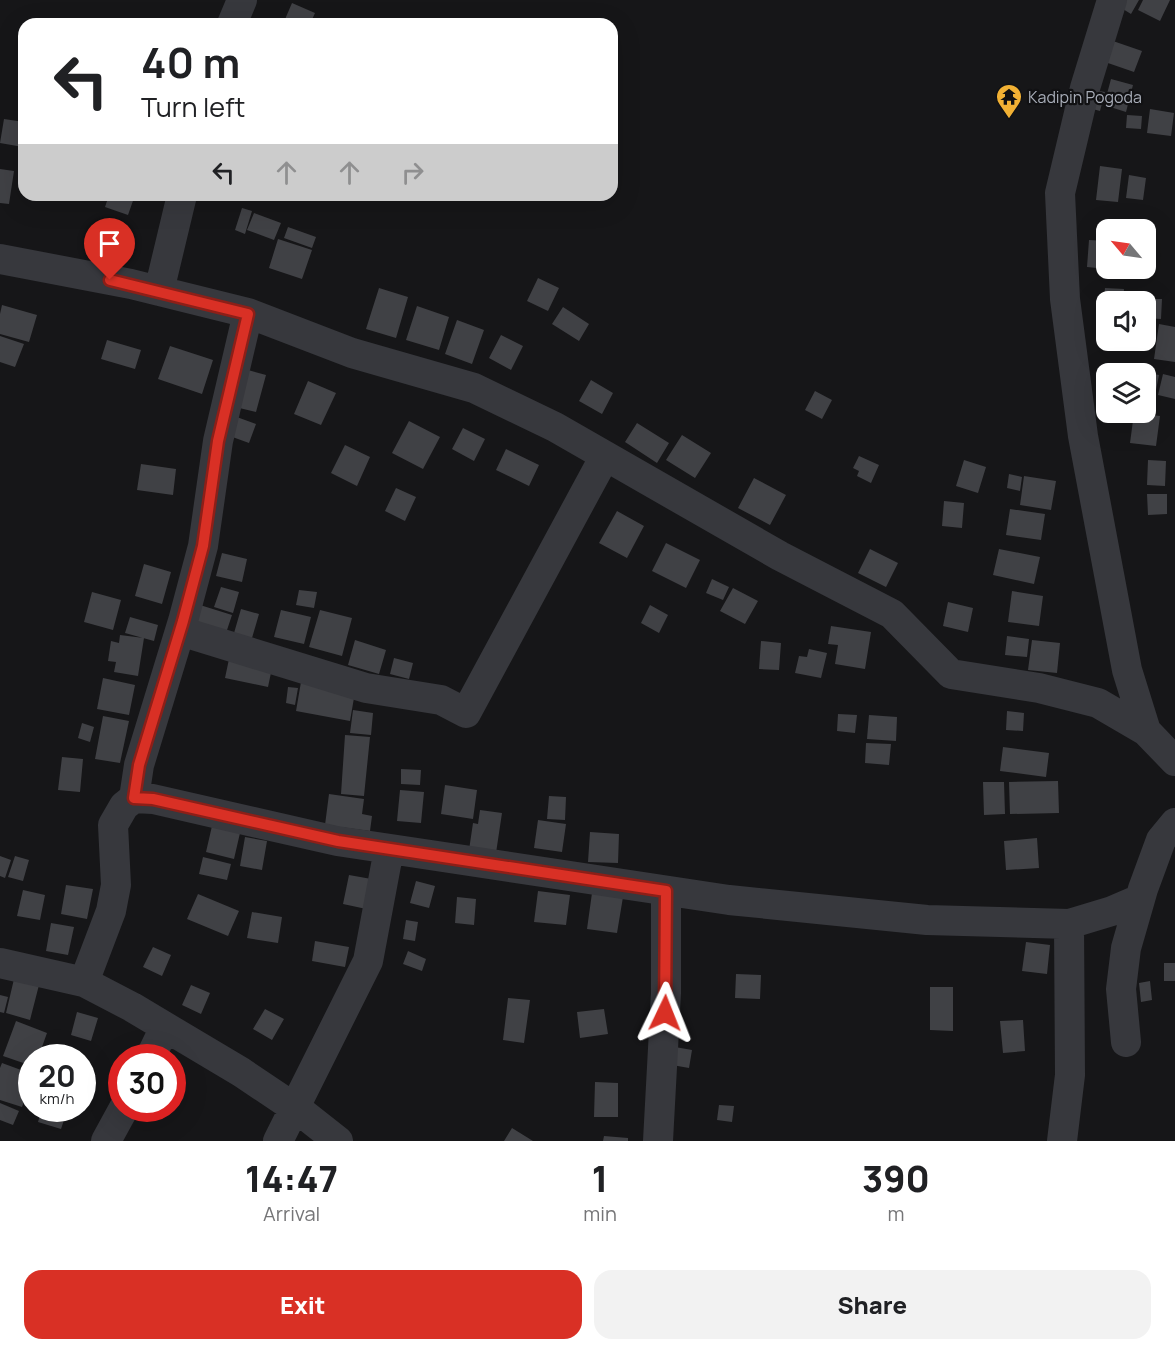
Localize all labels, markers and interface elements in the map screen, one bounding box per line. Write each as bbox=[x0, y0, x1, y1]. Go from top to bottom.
text: 40 m bbox=[141, 33, 240, 91]
icon: left bbox=[42, 42, 120, 120]
temple icon: Kadipin Pogoda bbox=[994, 82, 1024, 120]
place label: Kadipin Pogoda bbox=[1028, 86, 1142, 108]
text: Turn left bbox=[141, 88, 245, 125]
icon: left bbox=[207, 156, 240, 189]
icon: ahead bbox=[270, 156, 303, 189]
icon: ahead bbox=[333, 156, 366, 189]
icon: right bbox=[396, 156, 429, 189]
pin bbox=[84, 218, 135, 280]
north arrow bbox=[1096, 219, 1156, 279]
map controls bbox=[1096, 219, 1156, 423]
icon: arrive bbox=[93, 227, 126, 260]
button: sound bbox=[1096, 291, 1156, 351]
button: layers bbox=[1096, 363, 1156, 423]
position arrow bbox=[633, 981, 697, 1045]
speed limit sign: 30 bbox=[108, 1044, 186, 1122]
text: 20 bbox=[38, 1055, 76, 1096]
text: km/h bbox=[40, 1088, 74, 1109]
text: 14:47 bbox=[245, 1154, 338, 1203]
text: 1 bbox=[592, 1154, 608, 1203]
text: 390 bbox=[862, 1154, 930, 1203]
text: Arrival bbox=[263, 1200, 320, 1227]
text: min bbox=[583, 1200, 617, 1227]
text: m bbox=[887, 1200, 904, 1227]
button: Exit bbox=[24, 1270, 582, 1339]
button: Share bbox=[594, 1270, 1151, 1339]

